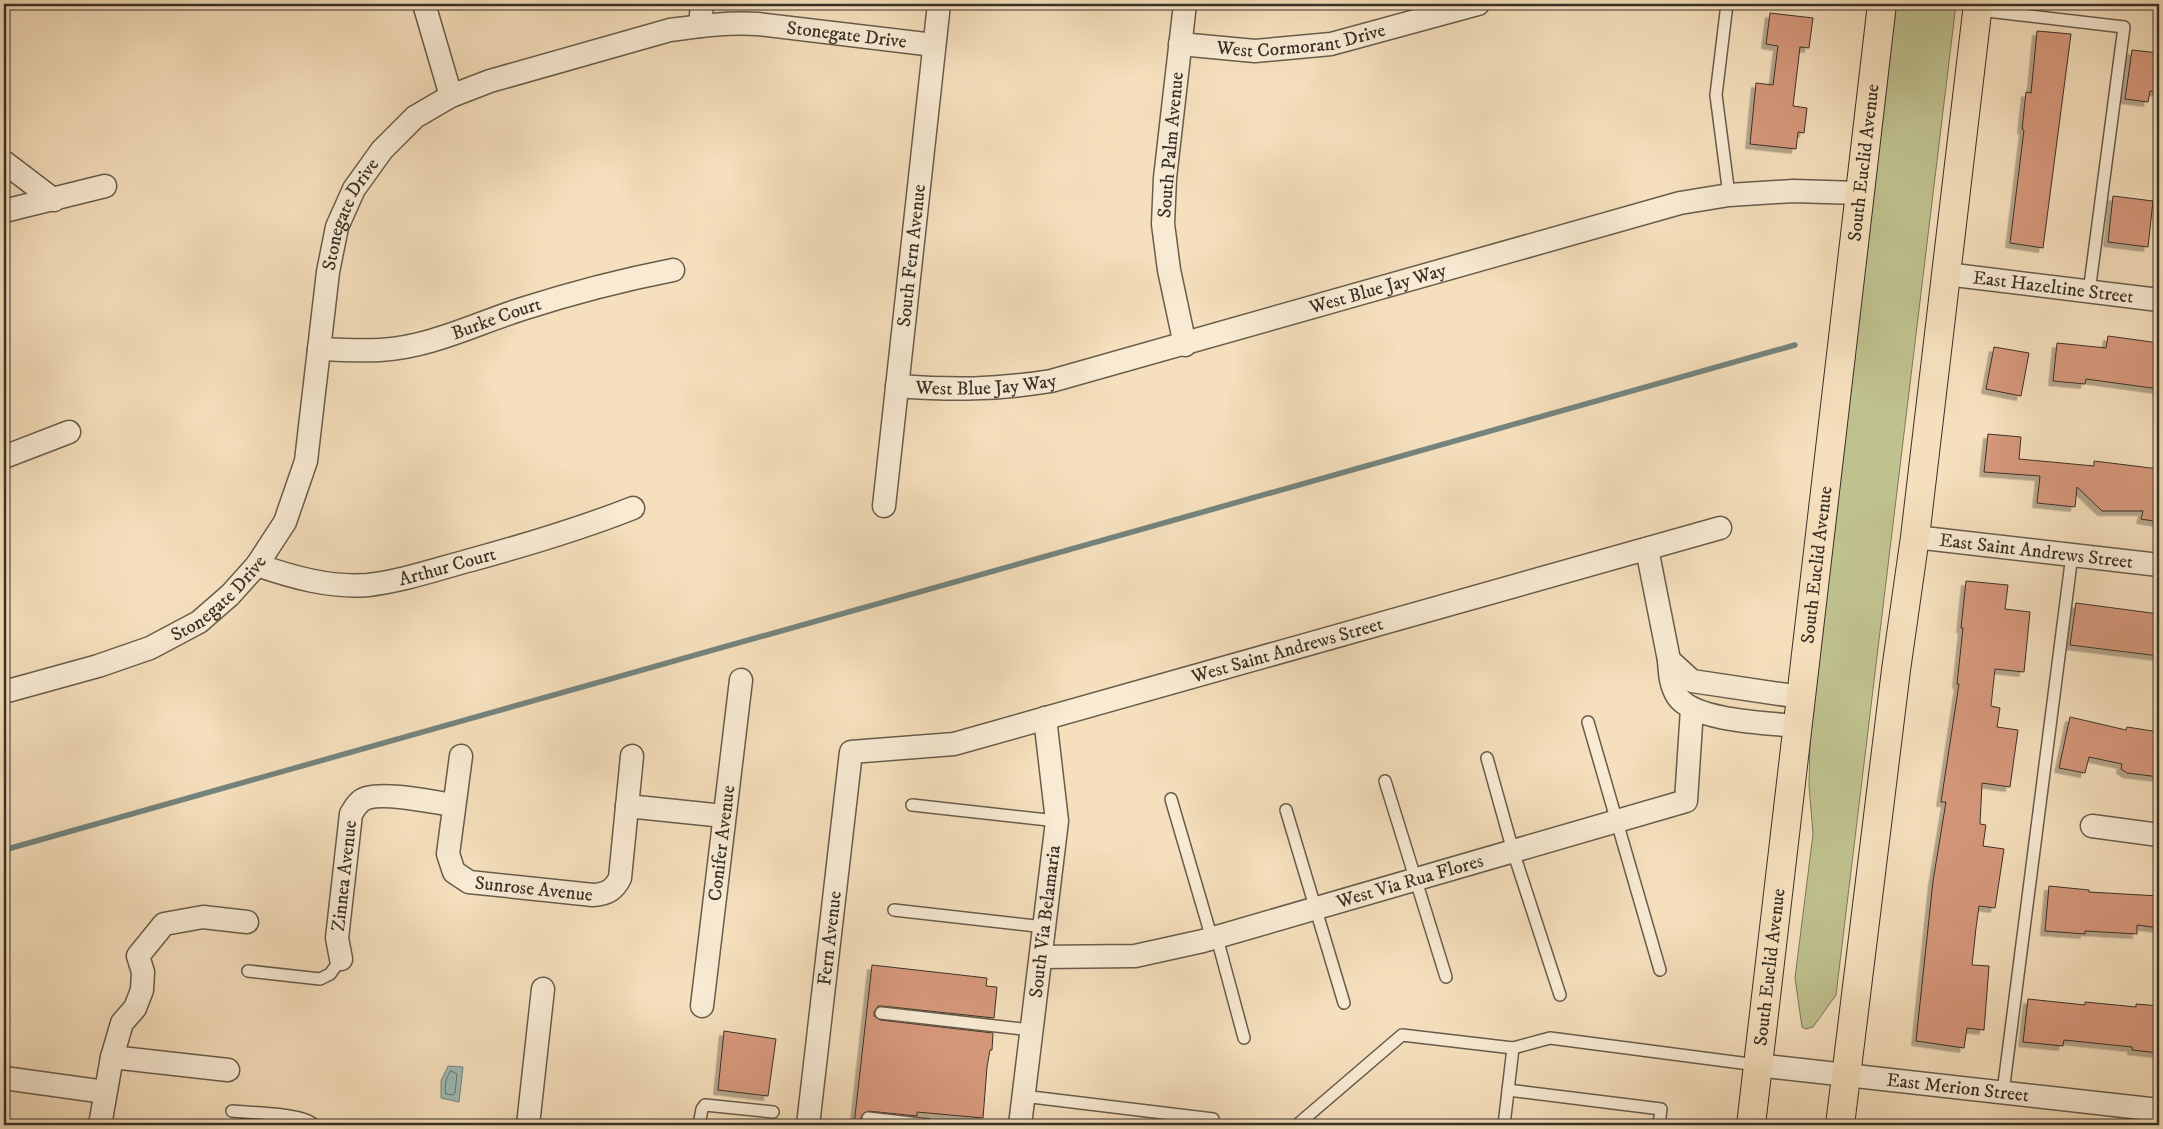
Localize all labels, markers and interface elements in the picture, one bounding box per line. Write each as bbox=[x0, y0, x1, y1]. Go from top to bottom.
street label: Stonegate Drive bbox=[785, 16, 908, 53]
street label: West Cormorant Drive bbox=[1214, 18, 1388, 63]
street label: South Palm Avenue bbox=[1153, 71, 1189, 219]
street label: South Euclid Avenue bbox=[1843, 82, 1884, 243]
street label: Stonegate Drive bbox=[317, 154, 384, 272]
street label: South Fern Avenue bbox=[892, 183, 931, 328]
street label: West Blue Jay Way bbox=[1306, 258, 1450, 319]
street label: East Hazeltine Street bbox=[1972, 266, 2135, 308]
street label: Burke Court bbox=[448, 292, 544, 345]
street label: West Blue Jay Way bbox=[914, 368, 1060, 400]
street label: South Euclid Avenue bbox=[1796, 485, 1837, 645]
street label: East Saint Andrews Street bbox=[1938, 528, 2134, 573]
street label: Arthur Court bbox=[396, 542, 498, 591]
street label: Stonegate Drive bbox=[167, 551, 272, 646]
street label: West Saint Andrews Street bbox=[1188, 612, 1386, 688]
street label: Conifer Avenue bbox=[703, 784, 740, 902]
street label: Zinnea Avenue bbox=[326, 819, 362, 933]
street label: South Via Belamaria bbox=[1024, 844, 1065, 999]
street label: West Via Rua Flores bbox=[1333, 849, 1486, 913]
street label: Sunrose Avenue bbox=[474, 871, 594, 906]
street label: South Euclid Avenue bbox=[1749, 887, 1790, 1047]
street label: Fern Avenue bbox=[813, 890, 846, 987]
street label: East Merion Street bbox=[1885, 1068, 2030, 1107]

